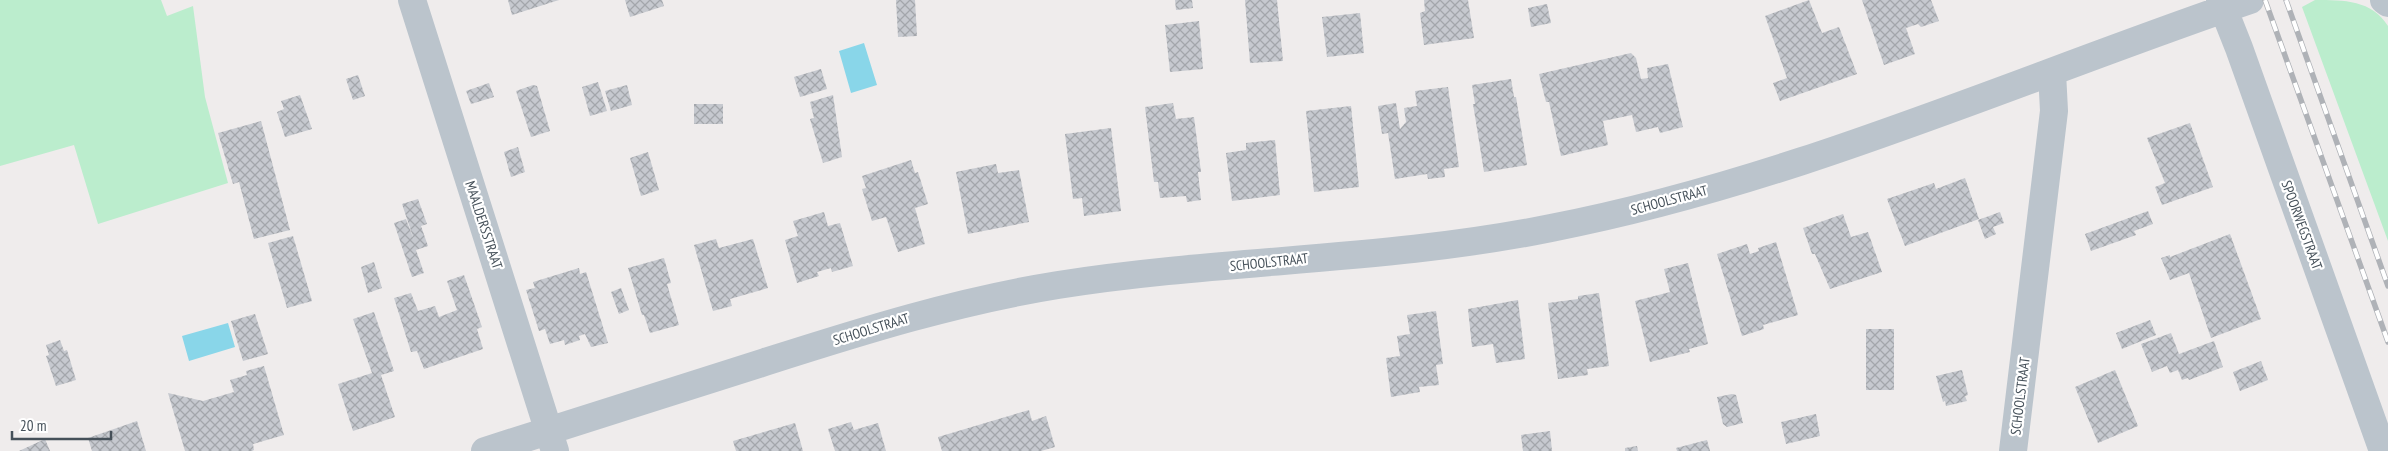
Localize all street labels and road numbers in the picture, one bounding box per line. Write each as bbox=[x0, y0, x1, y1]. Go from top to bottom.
street label: SPOORWEGSTRAAT bbox=[2278, 178, 2327, 273]
street label: MAALDERSSTRAAT bbox=[461, 179, 507, 272]
street label: SCHOOLSTRAAT bbox=[1629, 181, 1710, 219]
street label: SCHOOLSTRAAT bbox=[1229, 249, 1310, 275]
street label: SCHOOLSTRAAT bbox=[831, 309, 912, 349]
street label: SCHOOLSTRAAT bbox=[2006, 355, 2034, 436]

